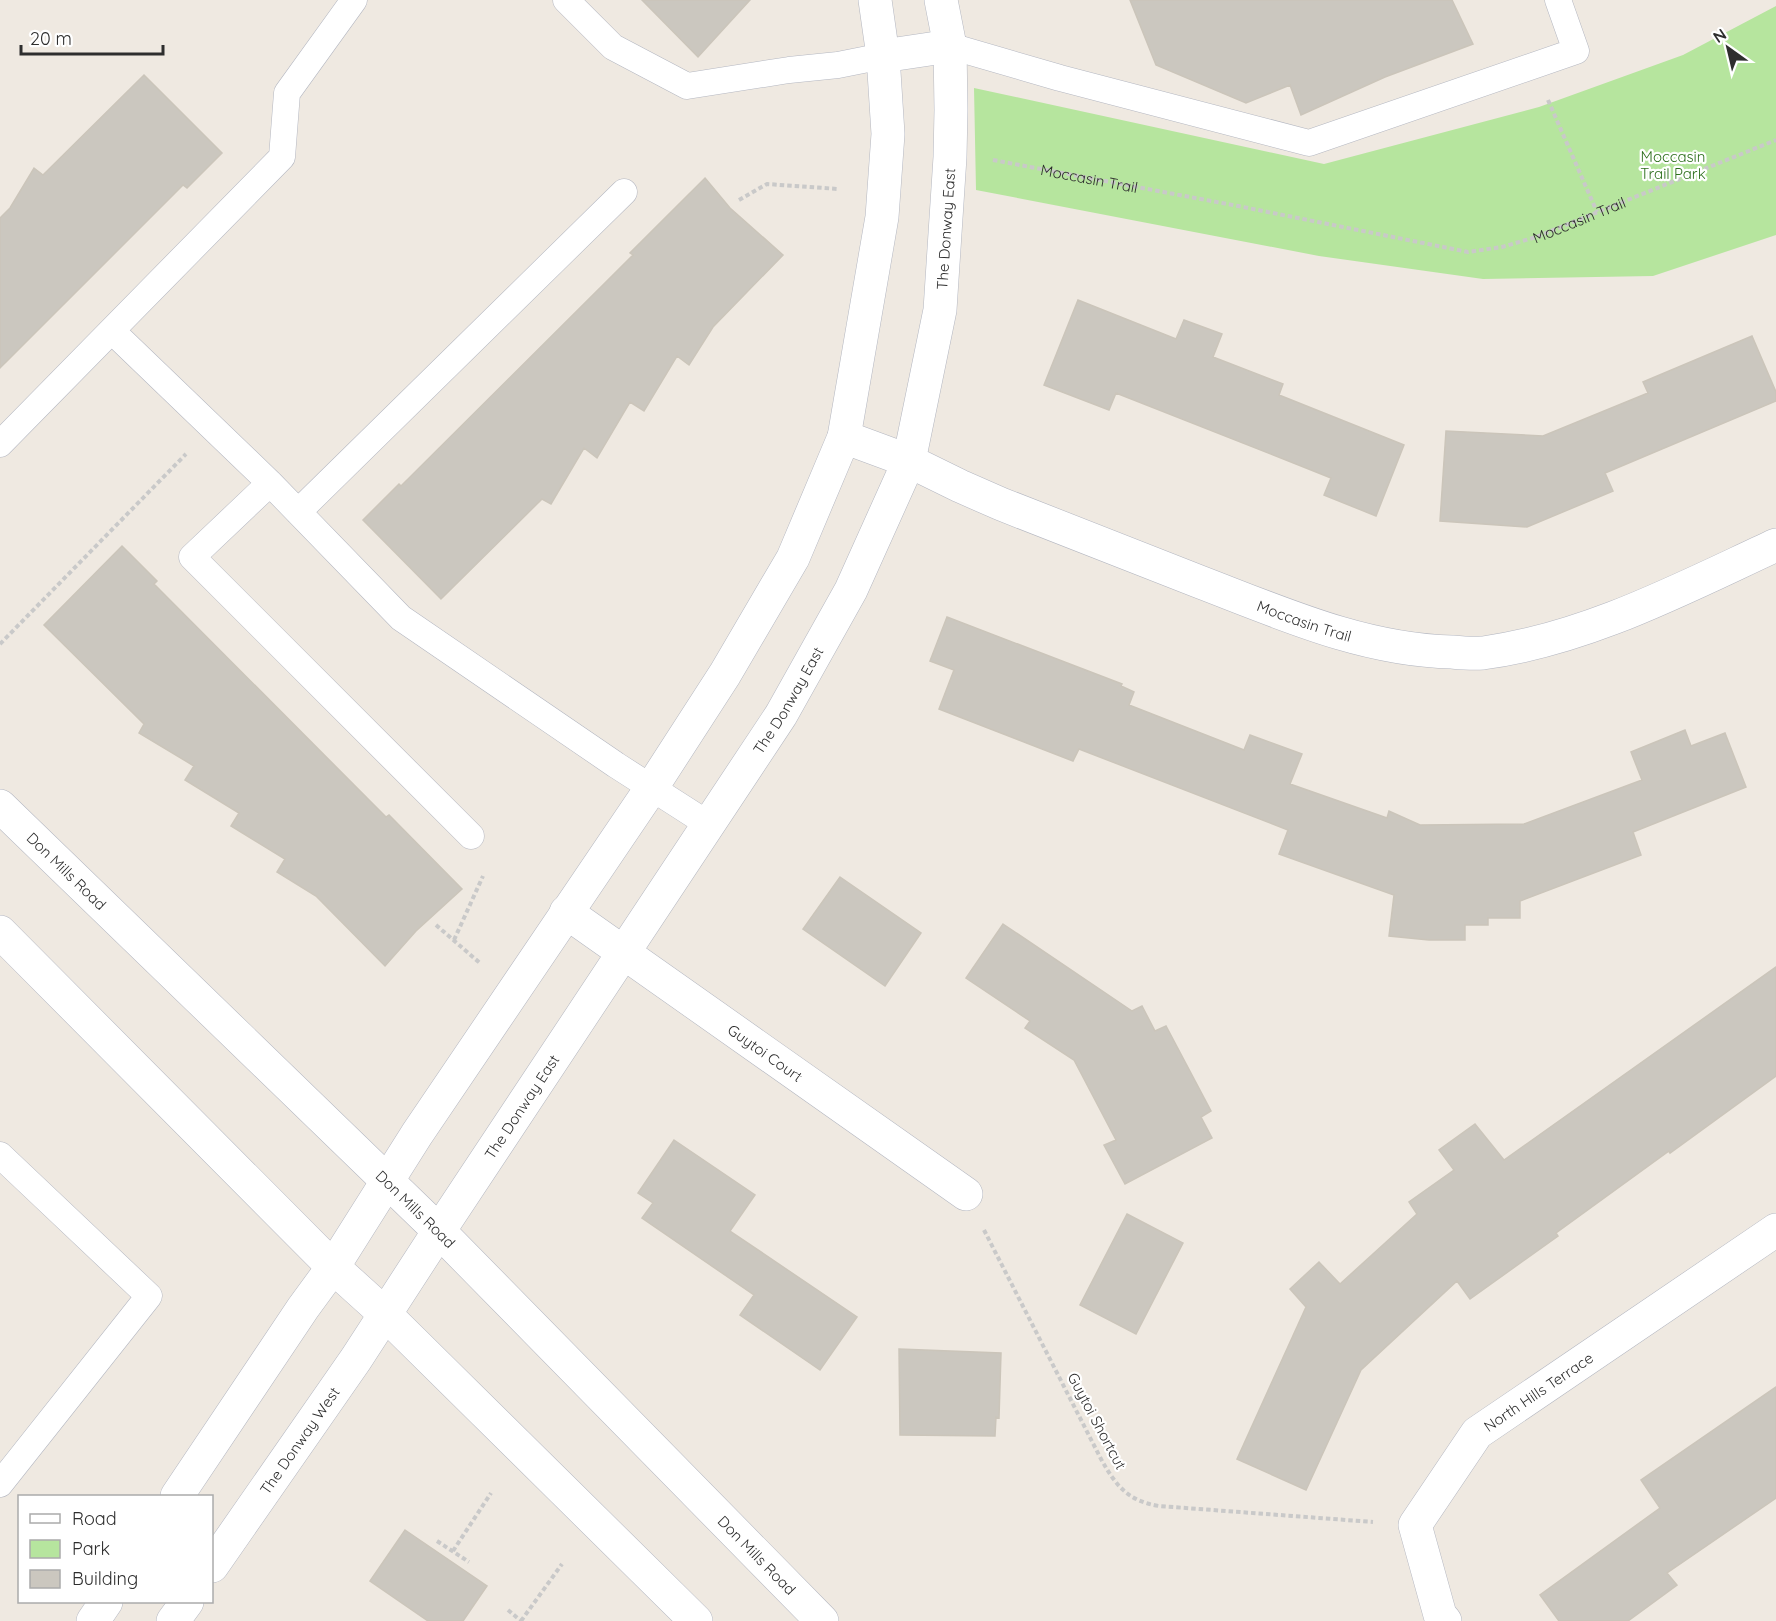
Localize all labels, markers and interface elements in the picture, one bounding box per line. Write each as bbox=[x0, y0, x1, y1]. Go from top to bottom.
scale bar bbox=[21, 18, 164, 56]
north arrow bbox=[1698, 18, 1758, 78]
text: N bbox=[1709, 24, 1730, 47]
text: 20 m bbox=[30, 27, 72, 50]
park label: Moccasin Trail Park bbox=[1640, 147, 1706, 183]
street label: Moccasin Trail bbox=[1039, 160, 1140, 197]
street label: The Donway East bbox=[932, 167, 959, 290]
street label: Moccasin Trail bbox=[1530, 192, 1628, 247]
street label: Moccasin Trail bbox=[1254, 596, 1354, 645]
street label: The Donway East bbox=[748, 643, 827, 757]
street label: Don Mills Road bbox=[23, 828, 111, 914]
street label: Guytoi Court bbox=[724, 1020, 807, 1085]
street label: The Donway East bbox=[480, 1051, 563, 1163]
street label: Don Mills Road bbox=[372, 1166, 460, 1252]
street label: North Hills Terrace bbox=[1480, 1348, 1596, 1435]
street label: Guytoi Shortcut bbox=[1063, 1369, 1131, 1473]
street label: The Donway West bbox=[255, 1383, 343, 1498]
legend bbox=[18, 1495, 213, 1603]
text: Road bbox=[72, 1507, 117, 1530]
street label: Don Mills Road bbox=[714, 1511, 800, 1599]
text: Park bbox=[72, 1537, 110, 1560]
text: Building bbox=[72, 1567, 138, 1590]

